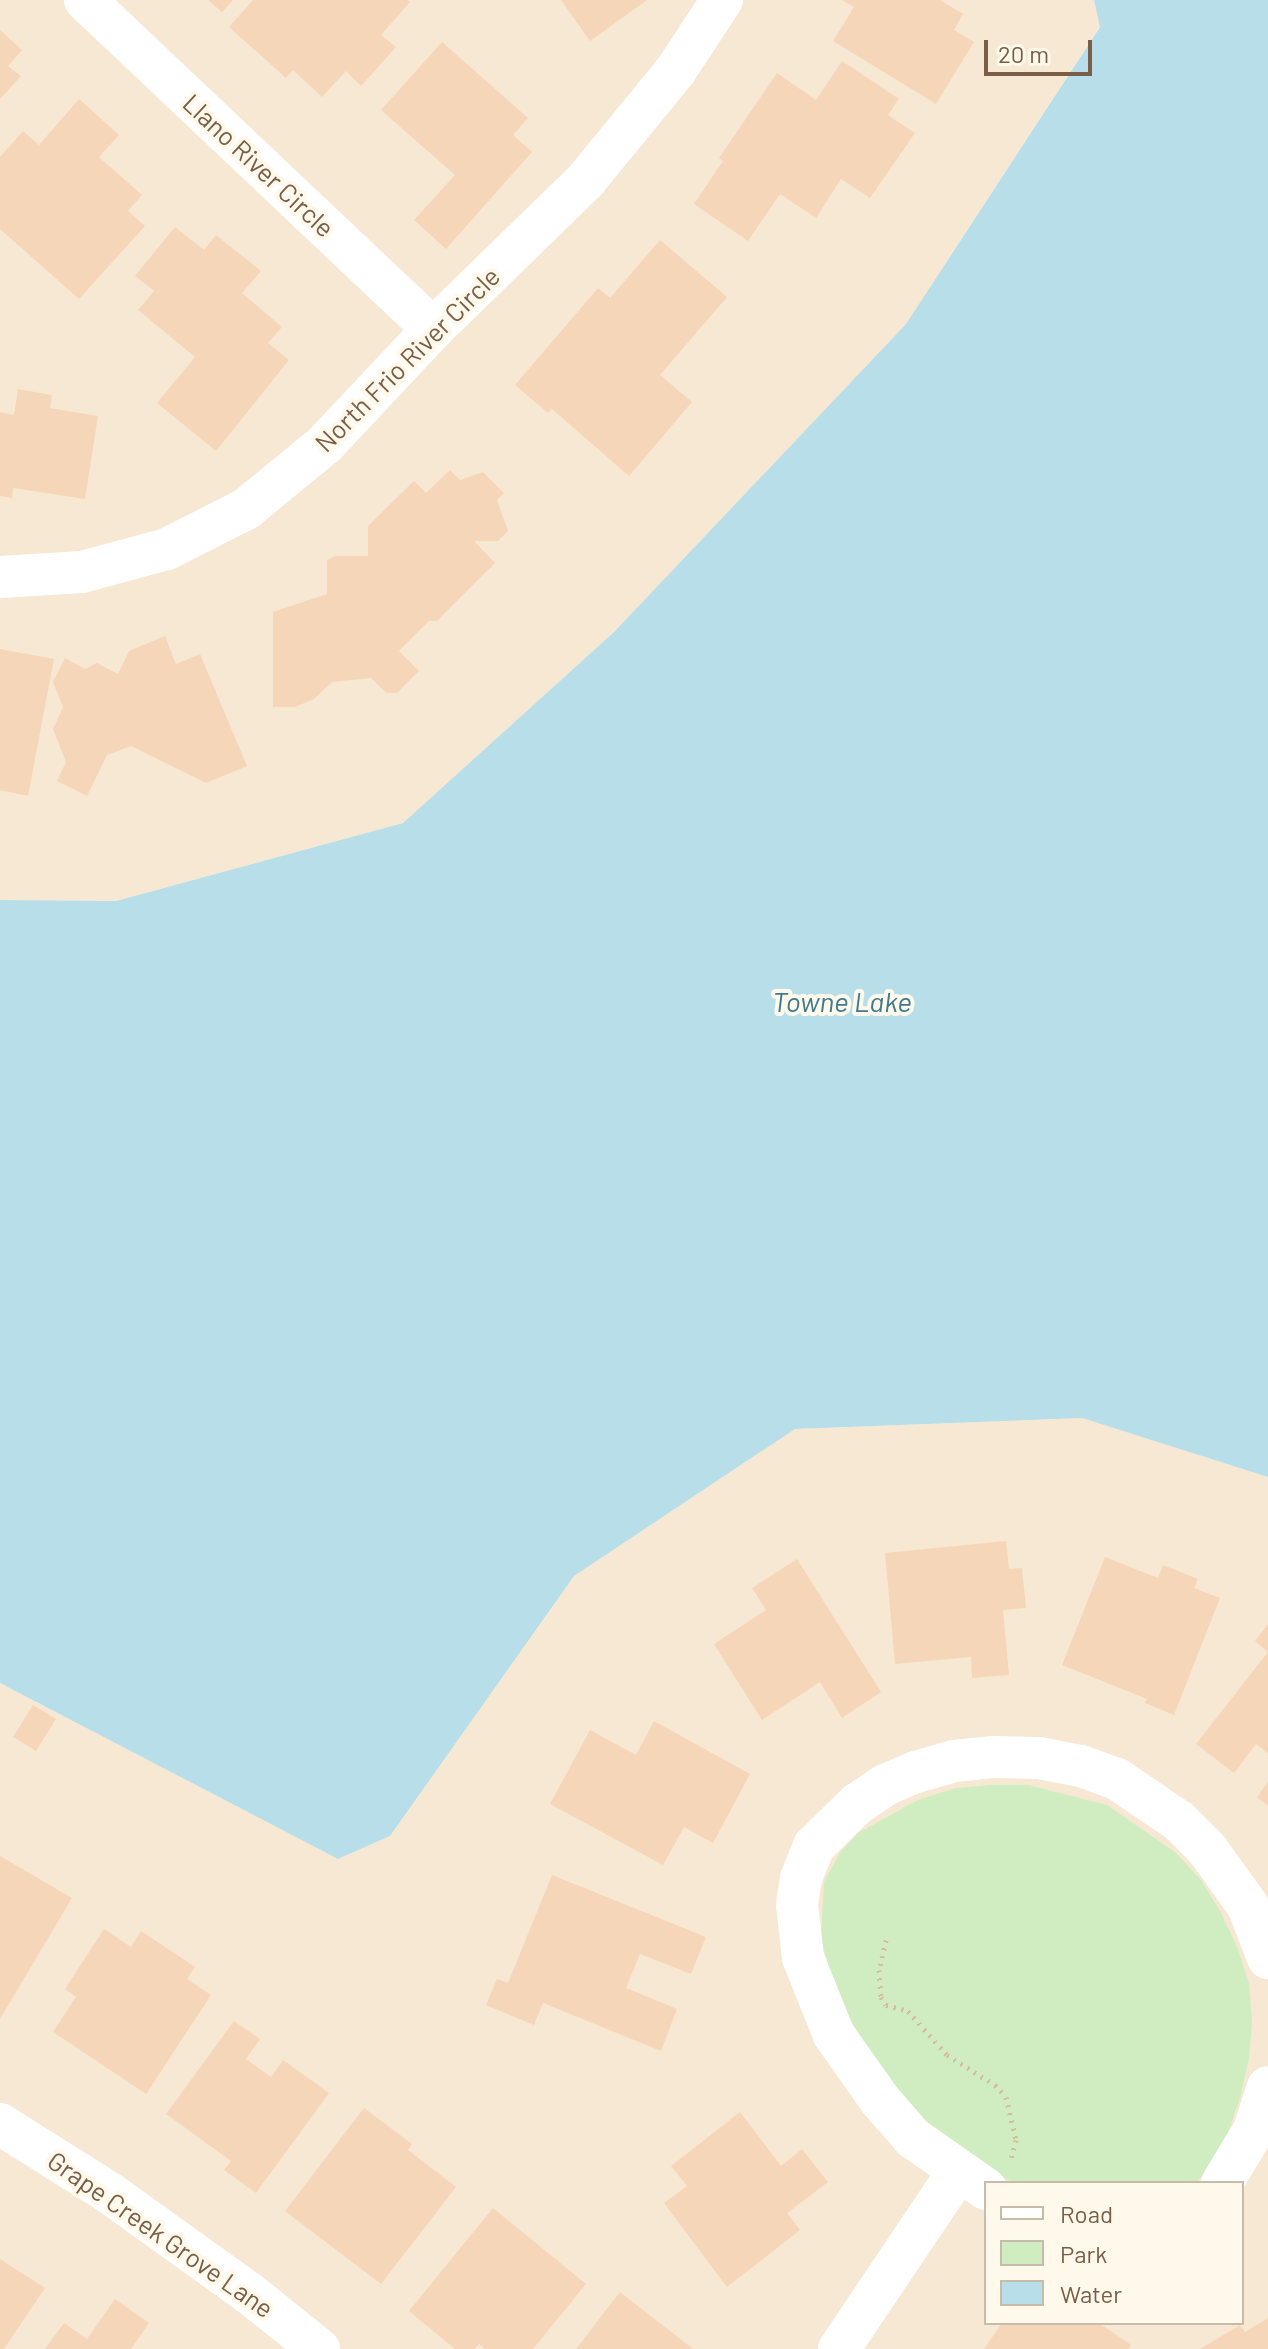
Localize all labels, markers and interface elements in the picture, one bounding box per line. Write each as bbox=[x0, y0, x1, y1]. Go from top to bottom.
scale bar bbox=[988, 24, 1096, 74]
text: 20 m bbox=[998, 39, 1049, 68]
street label: Llano River Circle bbox=[177, 87, 341, 243]
street label: North Frio River Circle bbox=[308, 260, 506, 458]
water label: Towne Lake bbox=[772, 984, 912, 1018]
street label: Grape Creek Grove Lane bbox=[42, 2144, 280, 2324]
legend bbox=[984, 2181, 1244, 2325]
text: Road bbox=[1060, 2199, 1113, 2228]
text: Park bbox=[1060, 2239, 1107, 2268]
text: Water bbox=[1060, 2279, 1122, 2308]

